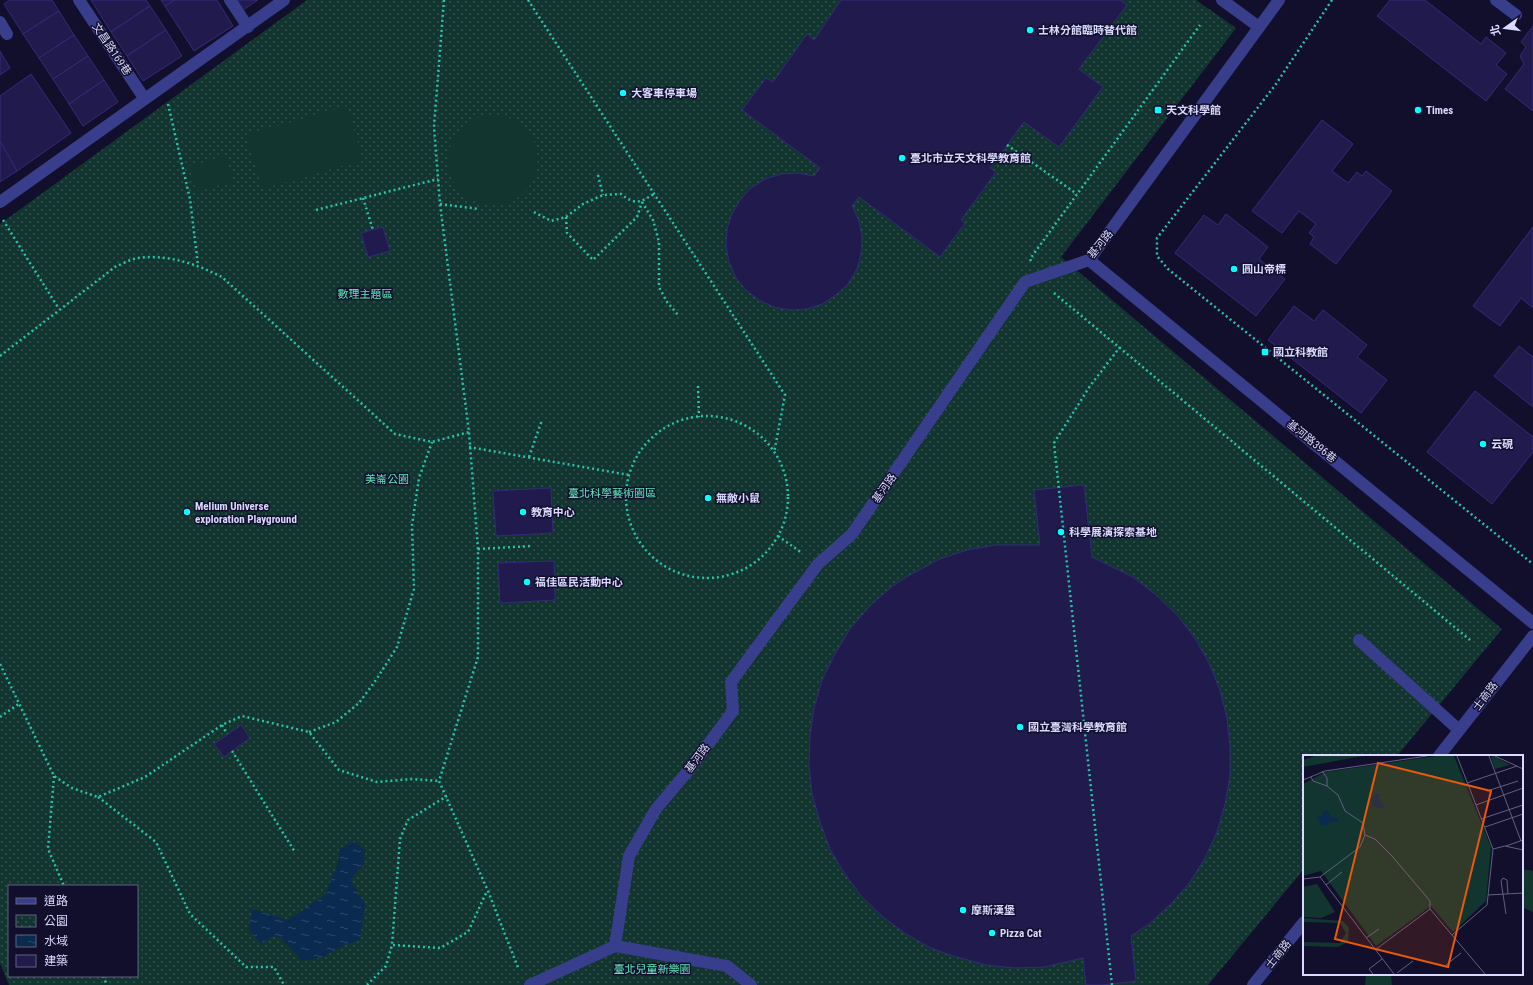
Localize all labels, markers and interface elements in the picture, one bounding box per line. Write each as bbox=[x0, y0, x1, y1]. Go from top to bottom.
north arrow bbox=[1485, 8, 1525, 48]
street label: 文昌路169巷 bbox=[89, 21, 134, 78]
text: 北 bbox=[1488, 23, 1503, 37]
place label: 士林分館臨時替代館 bbox=[1038, 24, 1137, 37]
marker: 士林分館臨時替代館 bbox=[1025, 25, 1035, 35]
place label: 大客車停車場 bbox=[631, 87, 697, 100]
marker: 大客車停車場 bbox=[618, 88, 628, 98]
place label: 天文科學館 bbox=[1166, 104, 1221, 117]
place label: Times bbox=[1426, 104, 1453, 117]
marker: 天文科學館 bbox=[1153, 105, 1163, 115]
marker: Times bbox=[1413, 105, 1423, 115]
place label: 臺北市立天文科學教育館 bbox=[910, 152, 1031, 165]
marker: 臺北市立天文科學教育館 bbox=[897, 153, 907, 163]
street label: 基河路 bbox=[1085, 227, 1116, 261]
place label: 圓山帝標 bbox=[1242, 263, 1286, 276]
marker: 圓山帝標 bbox=[1229, 264, 1239, 274]
park label: 數理主題區 bbox=[338, 288, 393, 301]
place label: 國立科教館 bbox=[1273, 346, 1328, 359]
marker: 國立科教館 bbox=[1260, 347, 1270, 357]
street label: 基河路396巷 bbox=[1284, 417, 1339, 465]
place label: 云硯 bbox=[1491, 438, 1513, 451]
marker: 云硯 bbox=[1478, 439, 1488, 449]
street label: 基河路 bbox=[870, 471, 899, 506]
park label: 美崙公園 bbox=[365, 473, 409, 486]
park label: 臺北科學藝術園區 bbox=[568, 487, 656, 500]
place label: 無敵小鼠 bbox=[716, 492, 760, 505]
marker: 無敵小鼠 bbox=[703, 493, 713, 503]
place label: Melium Universe exploration Playground bbox=[195, 500, 297, 526]
place label: 教育中心 bbox=[531, 506, 575, 519]
marker: Melium Universe exploration Playground bbox=[182, 507, 192, 517]
marker: 教育中心 bbox=[518, 507, 528, 517]
place label: 科學展演探索基地 bbox=[1069, 526, 1157, 539]
marker: 科學展演探索基地 bbox=[1056, 527, 1066, 537]
place label: 福佳區民活動中心 bbox=[535, 576, 623, 589]
marker: 福佳區民活動中心 bbox=[522, 577, 532, 587]
street label: 士商路 bbox=[1470, 679, 1501, 713]
place label: 國立臺灣科學教育館 bbox=[1028, 721, 1127, 734]
marker: 國立臺灣科學教育館 bbox=[1015, 722, 1025, 732]
street label: 基河路 bbox=[682, 741, 713, 775]
inset map bbox=[1303, 755, 1523, 975]
legend bbox=[8, 885, 138, 977]
text: 道路 bbox=[44, 894, 68, 908]
place label: 摩斯漢堡 bbox=[971, 904, 1015, 917]
marker: 摩斯漢堡 bbox=[958, 905, 968, 915]
text: 公園 bbox=[44, 914, 68, 928]
place label: Pizza Cat bbox=[1000, 927, 1042, 940]
marker: Pizza Cat bbox=[987, 928, 997, 938]
text: 水域 bbox=[44, 934, 68, 948]
street label: 士商路 bbox=[1263, 937, 1294, 971]
text: 建築 bbox=[44, 954, 68, 968]
park label: 臺北兒童新樂園 bbox=[614, 963, 691, 976]

